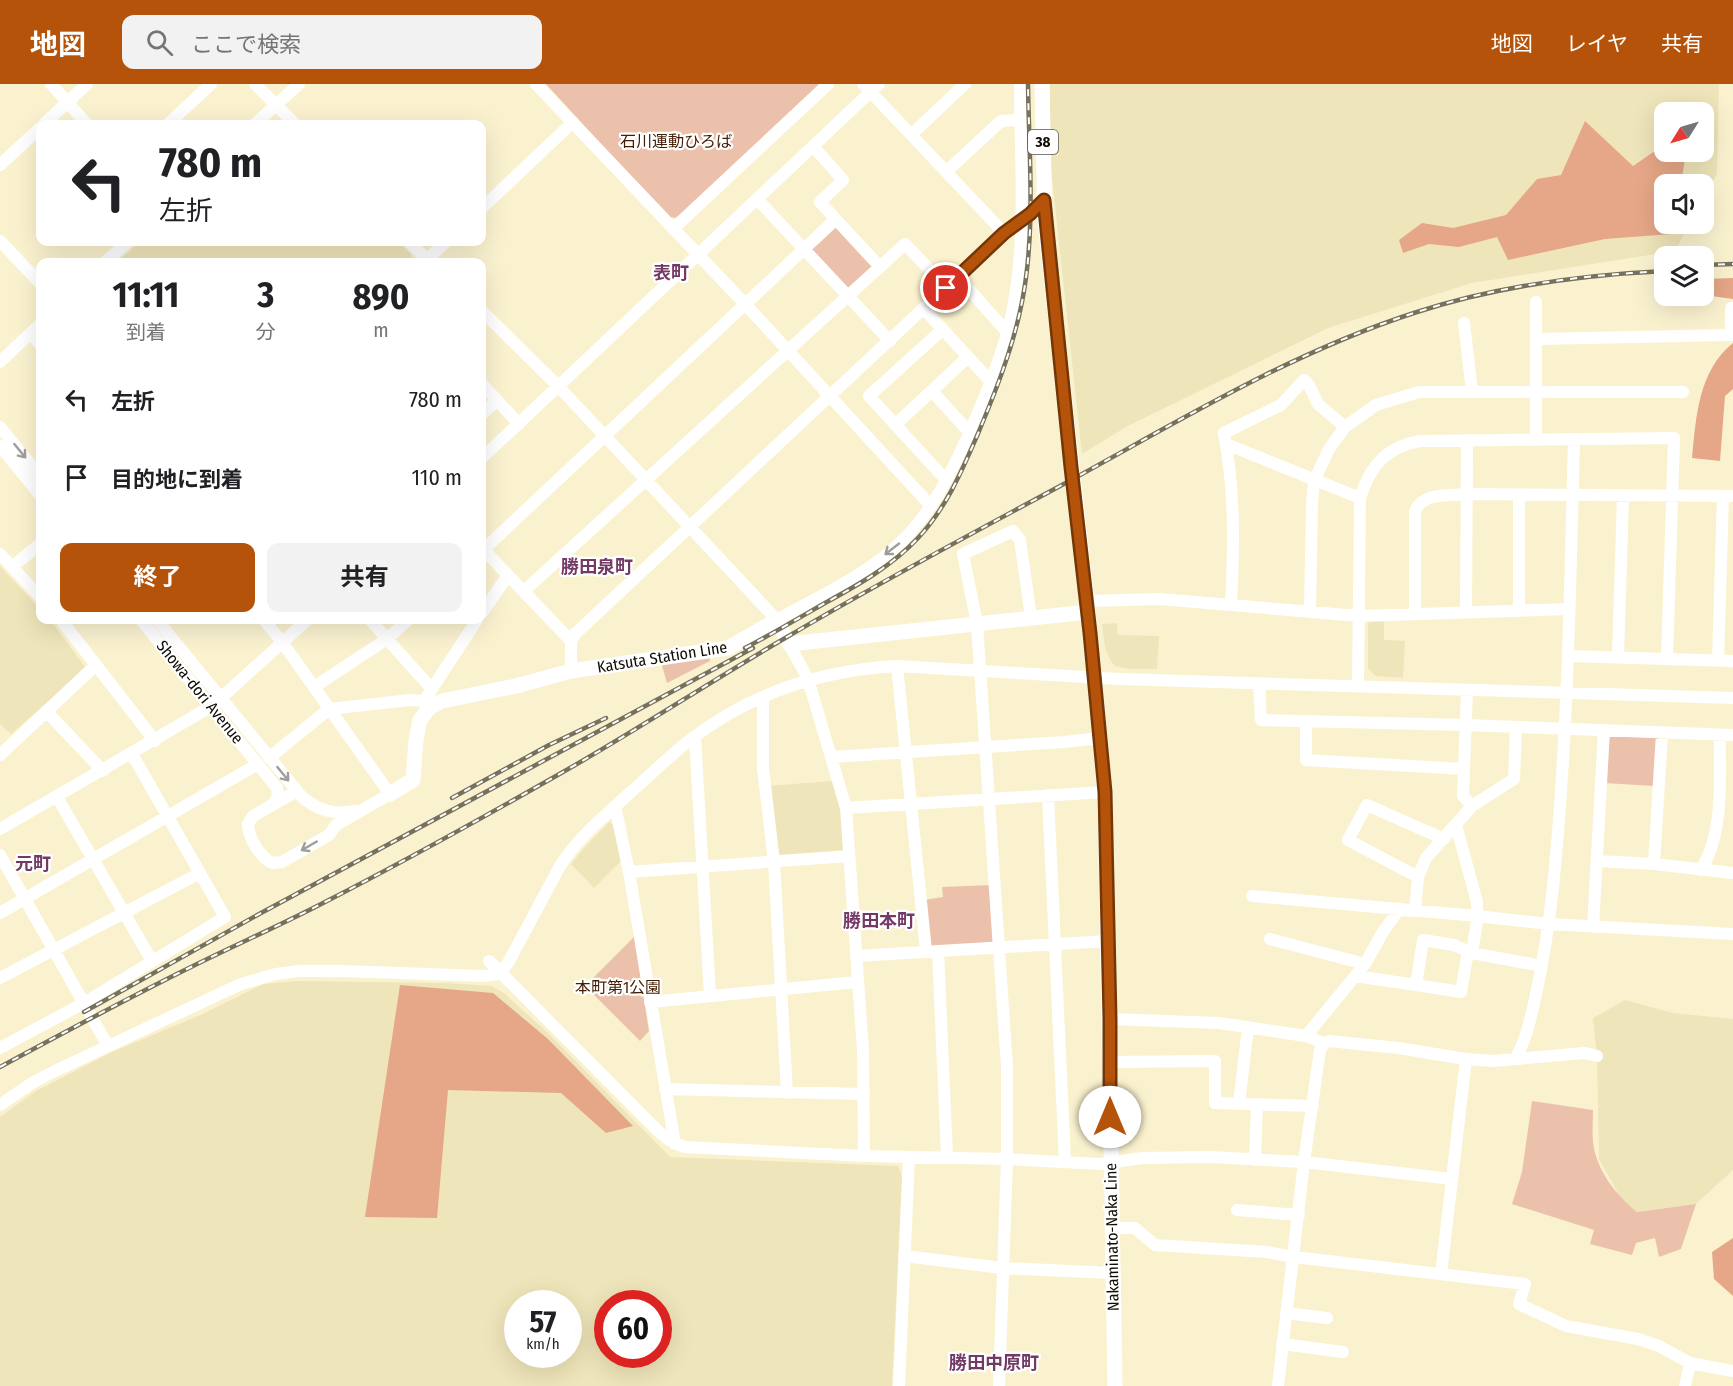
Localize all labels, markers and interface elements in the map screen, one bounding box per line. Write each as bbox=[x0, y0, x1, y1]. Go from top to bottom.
search box bbox=[122, 15, 542, 69]
icon: search bbox=[143, 26, 176, 59]
text: 地図 bbox=[30, 28, 86, 61]
text: ここで検索 bbox=[191, 31, 301, 58]
text: 地図 bbox=[1491, 31, 1533, 57]
text: レイヤ bbox=[1566, 31, 1628, 57]
text: 共有 bbox=[1661, 31, 1703, 57]
north arrow bbox=[1654, 102, 1714, 162]
map controls bbox=[1654, 102, 1714, 306]
road number: 38 bbox=[1028, 130, 1058, 154]
park label: 石川運動ひろば bbox=[620, 132, 732, 151]
text: 780 m bbox=[159, 138, 262, 188]
icon: left bbox=[60, 144, 138, 222]
button: sound bbox=[1654, 174, 1714, 234]
text: 左折 bbox=[159, 195, 213, 227]
button: layers bbox=[1654, 246, 1714, 306]
district label: 表町 bbox=[653, 262, 689, 284]
pin bbox=[920, 262, 971, 313]
icon: arrive bbox=[929, 271, 962, 304]
text: 11:11 bbox=[113, 273, 179, 317]
text: 3 bbox=[257, 273, 274, 317]
text: 890 bbox=[352, 275, 409, 319]
text: m bbox=[373, 318, 389, 342]
text: 到着 bbox=[126, 320, 166, 344]
text: 分 bbox=[256, 320, 276, 344]
icon: left bbox=[60, 383, 93, 416]
text: 780 m bbox=[409, 386, 462, 413]
text: 左折 bbox=[111, 388, 155, 415]
one-way arrow bbox=[14, 443, 27, 459]
icon: arrive bbox=[60, 461, 93, 494]
text: 110 m bbox=[412, 464, 462, 491]
text: 目的地に到着 bbox=[111, 466, 243, 493]
button: 終了 bbox=[60, 543, 255, 612]
button: 共有 bbox=[267, 543, 462, 612]
one-way arrow bbox=[884, 543, 900, 556]
district label: 勝田泉町 bbox=[561, 556, 633, 578]
street label: Showa-dori Avenue bbox=[153, 637, 247, 747]
street label: Katsuta Station Line bbox=[596, 637, 729, 677]
one-way arrow bbox=[276, 766, 289, 782]
one-way arrow bbox=[301, 841, 318, 853]
district label: 元町 bbox=[15, 853, 51, 875]
district label: 勝田本町 bbox=[843, 910, 915, 932]
park label: 本町第1公園 bbox=[575, 978, 661, 997]
position arrow bbox=[1078, 1085, 1142, 1149]
street label: Nakaminato-Naka Line bbox=[1101, 1163, 1123, 1311]
speed limit sign: 60 bbox=[594, 1290, 672, 1368]
text: 57 bbox=[530, 1304, 556, 1340]
text: km/h bbox=[526, 1335, 560, 1353]
district label: 勝田中原町 bbox=[949, 1352, 1039, 1374]

